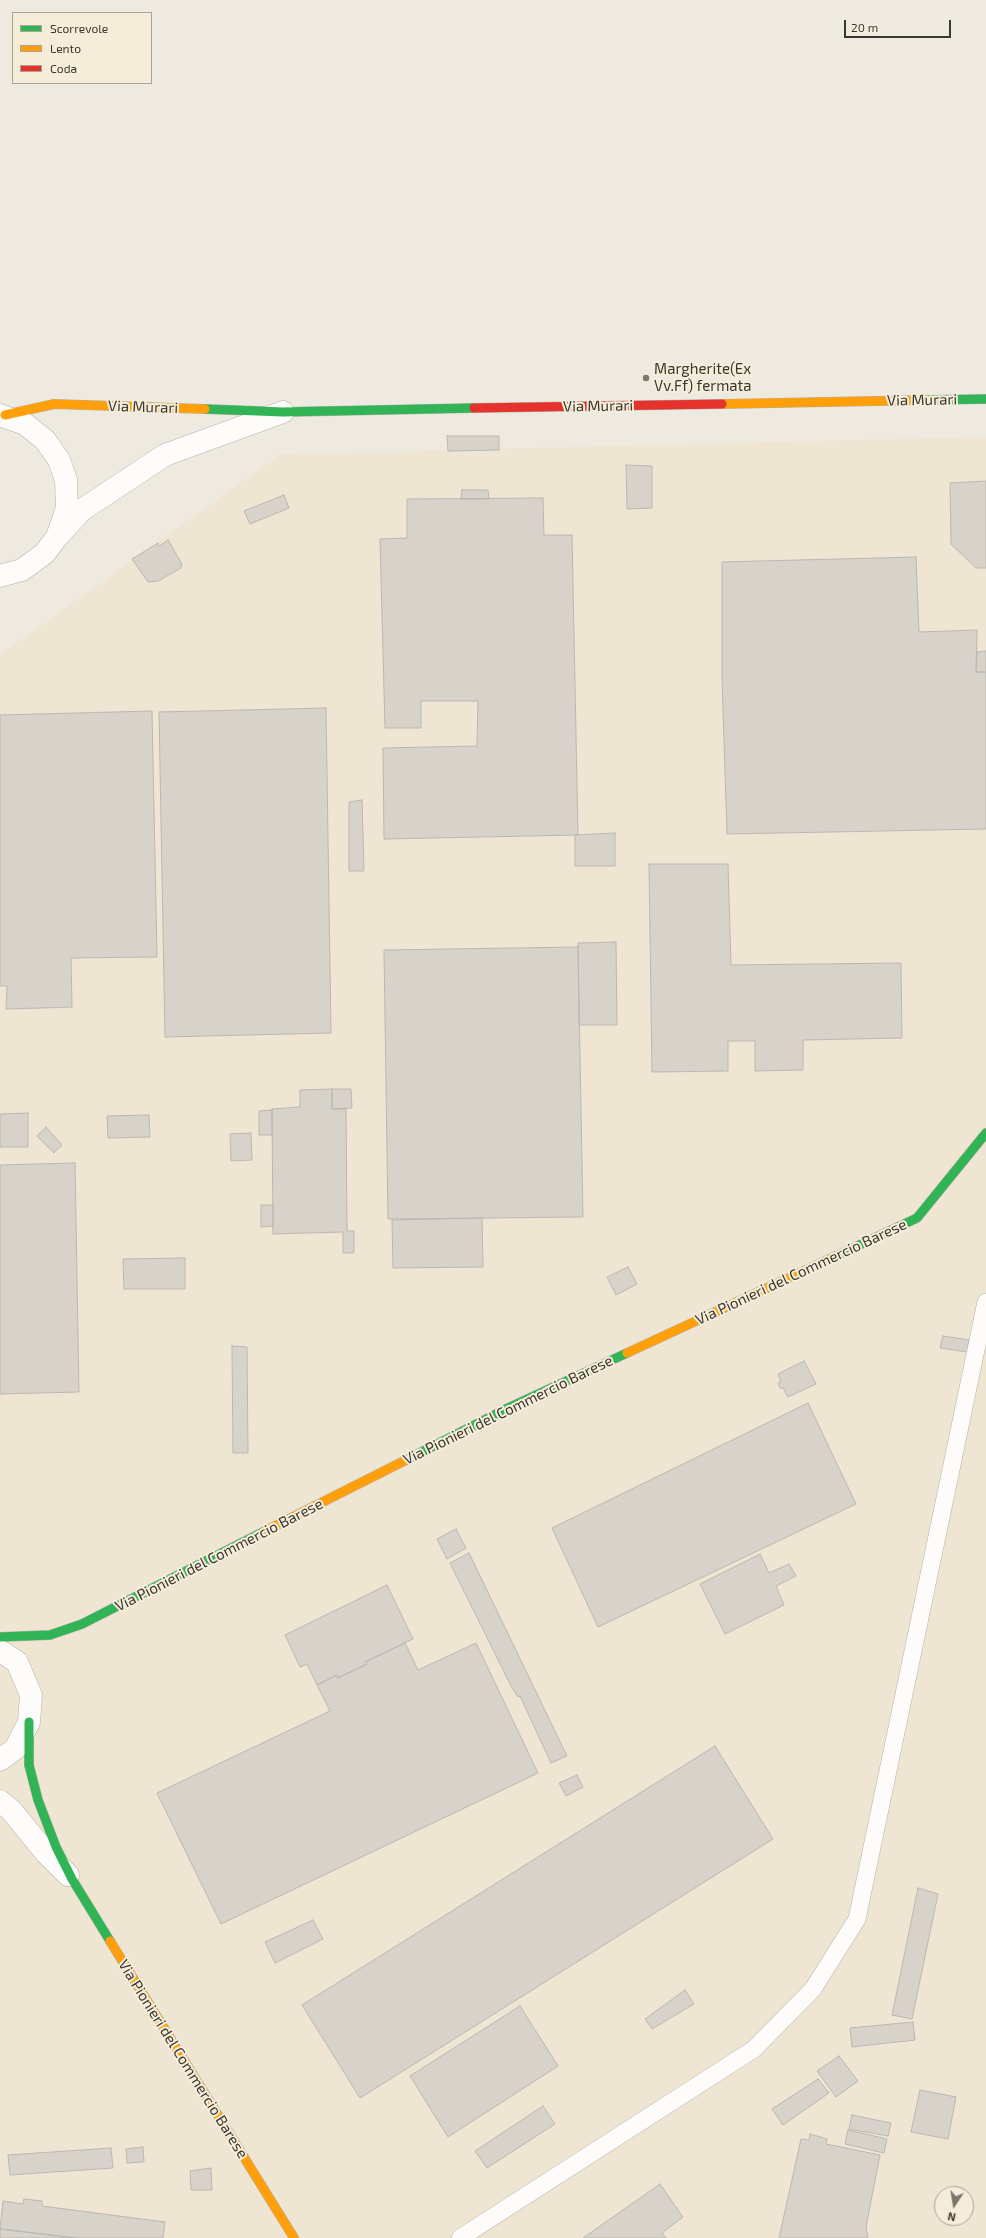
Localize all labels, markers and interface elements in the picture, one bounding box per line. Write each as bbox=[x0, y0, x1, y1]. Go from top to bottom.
legend bbox=[12, 12, 152, 84]
scale bar bbox=[846, 12, 953, 38]
text: 20 m bbox=[851, 20, 878, 34]
text: Scorrevole bbox=[50, 21, 108, 35]
text: Lento bbox=[50, 41, 81, 55]
text: Coda bbox=[50, 61, 77, 75]
place label: Margherite(Ex Vv.Ff) fermata bbox=[654, 360, 752, 395]
marker: Margherite(Ex Vv.Ff) fermata bbox=[641, 373, 651, 383]
street label: Via Murari bbox=[887, 390, 957, 410]
street label: Via Murari bbox=[563, 396, 633, 416]
street label: Via Murari bbox=[108, 397, 178, 417]
street label: Via Pionieri del Commercio Barese bbox=[693, 1215, 909, 1329]
street label: Via Pionieri del Commercio Barese bbox=[400, 1351, 616, 1469]
street label: Via Pionieri del Commercio Barese bbox=[112, 1495, 326, 1615]
street label: Via Pionieri del Commercio Barese bbox=[114, 1956, 252, 2162]
north arrow bbox=[934, 2186, 974, 2226]
text: N bbox=[946, 2210, 957, 2224]

